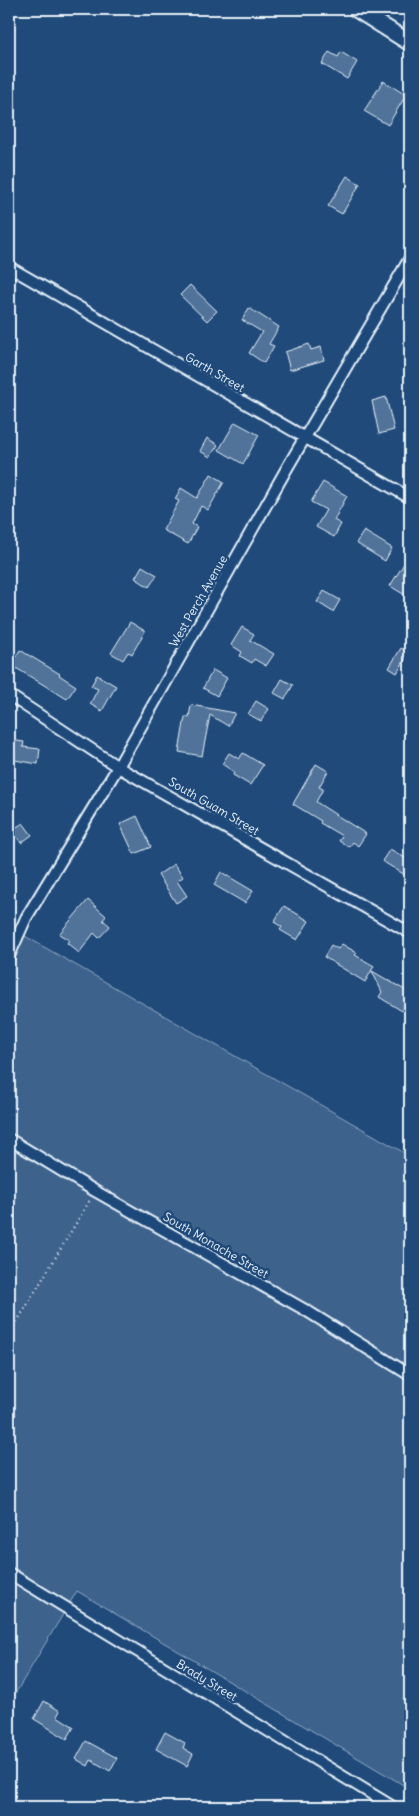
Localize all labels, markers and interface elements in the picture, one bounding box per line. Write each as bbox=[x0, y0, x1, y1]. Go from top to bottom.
street label: Garth Street bbox=[183, 349, 247, 395]
street label: West Perch Avenue bbox=[166, 552, 230, 650]
street label: South Guam Street bbox=[166, 774, 262, 838]
street label: South Monache Street bbox=[161, 1209, 271, 1281]
street label: Brady Street bbox=[174, 1656, 240, 1704]

